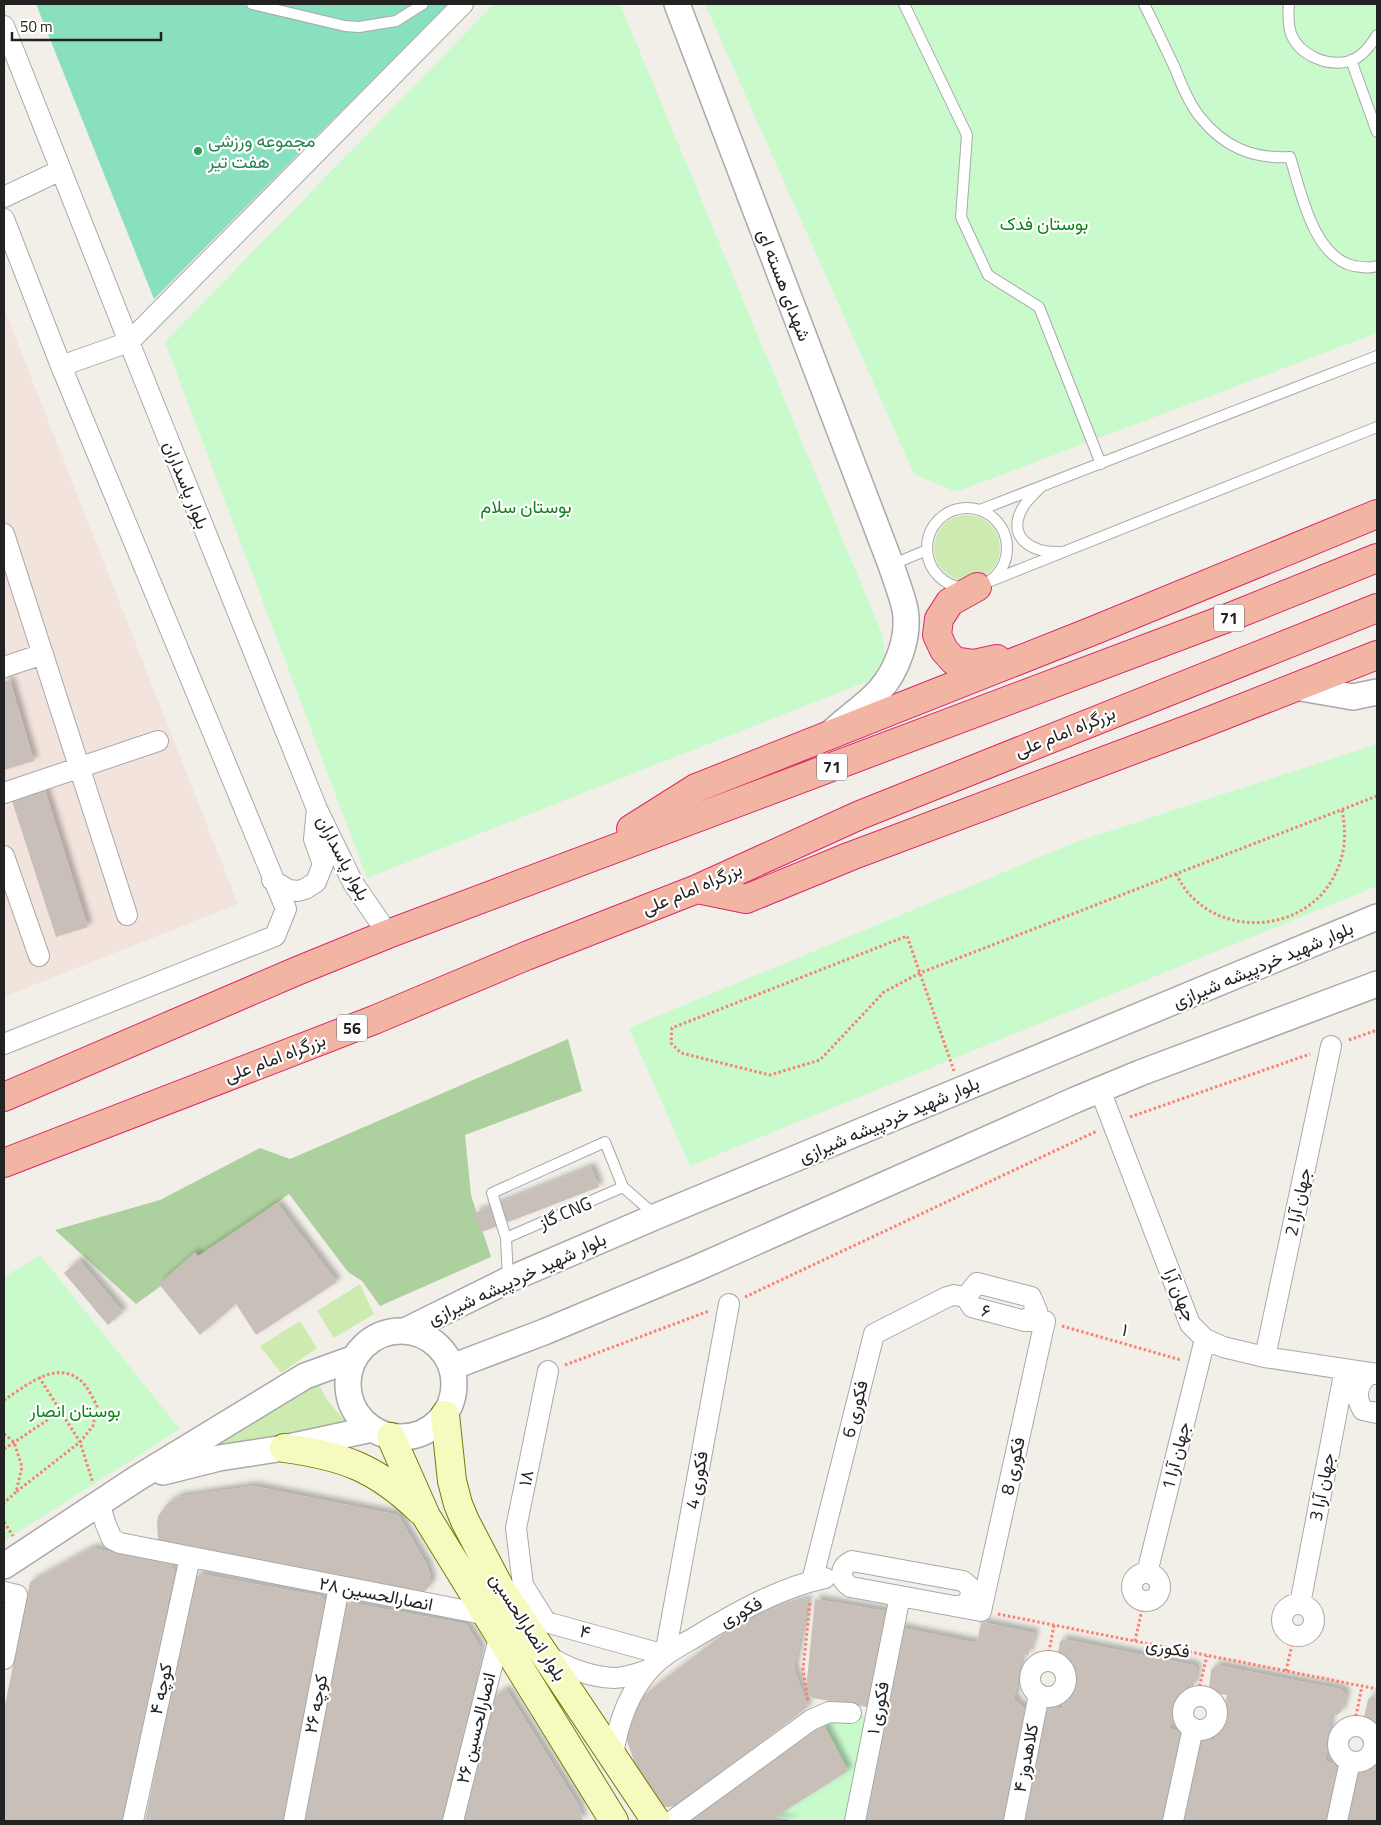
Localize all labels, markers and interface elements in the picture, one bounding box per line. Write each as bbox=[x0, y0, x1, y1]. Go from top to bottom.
scale bar bbox=[12, 10, 161, 42]
text: 50 m bbox=[20, 15, 53, 38]
place label: مجموعه ورزشی هفت تیر bbox=[207, 127, 315, 175]
marker: مجموعه ورزشی هفت تیر bbox=[192, 145, 204, 157]
park label: بوستان فدک bbox=[1000, 210, 1088, 237]
street label: شهدای هسته ای bbox=[751, 225, 818, 345]
street label: بلوار پاسداران bbox=[157, 437, 216, 533]
park label: بوستان سلام bbox=[481, 493, 572, 520]
road number: 71 bbox=[1214, 604, 1244, 632]
street label: بزرگراه امام علی bbox=[1010, 699, 1119, 764]
road number: 71 bbox=[817, 754, 847, 780]
street label: بلوار پاسداران bbox=[310, 810, 377, 905]
street label: بزرگراه امام علی bbox=[637, 855, 746, 922]
street label: بلوار شهید خردپیشه شیرازی bbox=[1168, 914, 1357, 1015]
road number: 56 bbox=[337, 1014, 367, 1042]
street label: بزرگراه امام علی bbox=[220, 1026, 329, 1089]
street label: بلوار شهید خردپیشه شیرازی bbox=[794, 1069, 983, 1170]
street label: جهان آرا 2 bbox=[1277, 1165, 1318, 1239]
street label: گاز CNG bbox=[533, 1189, 596, 1236]
street label: بلوار شهید خردپیشه شیرازی bbox=[423, 1225, 610, 1332]
street label: جهان آرا bbox=[1157, 1264, 1204, 1325]
street label: ۶ bbox=[979, 1296, 994, 1325]
street label: ۱ bbox=[1119, 1316, 1131, 1343]
street label: فکوری 6 bbox=[834, 1377, 875, 1440]
park label: بوستان انصار bbox=[29, 1397, 120, 1424]
street label: جهان آرا 1 bbox=[1154, 1419, 1197, 1493]
street label: فکوری 8 bbox=[993, 1435, 1032, 1497]
street label: فکوری 4 bbox=[678, 1449, 715, 1511]
street label: جهان آرا 3 bbox=[1302, 1450, 1341, 1523]
street label: ۱۸ bbox=[511, 1468, 540, 1488]
street label: بلوار انصارالحسین bbox=[483, 1567, 574, 1686]
street label: انصارالحسین ۲۸ bbox=[317, 1569, 435, 1618]
street label: فکوری bbox=[715, 1589, 767, 1634]
street label: ۴ bbox=[576, 1617, 594, 1646]
street label: فکوری bbox=[1144, 1630, 1192, 1665]
street label: کوچه ۴ bbox=[142, 1661, 179, 1717]
street label: انصارالحسین ۲۶ bbox=[449, 1670, 502, 1786]
street label: کوچه ۲۶ bbox=[297, 1672, 334, 1736]
street label: فکوری ۱ bbox=[859, 1679, 896, 1737]
street label: کلاهدوز ۴ bbox=[1006, 1721, 1045, 1795]

